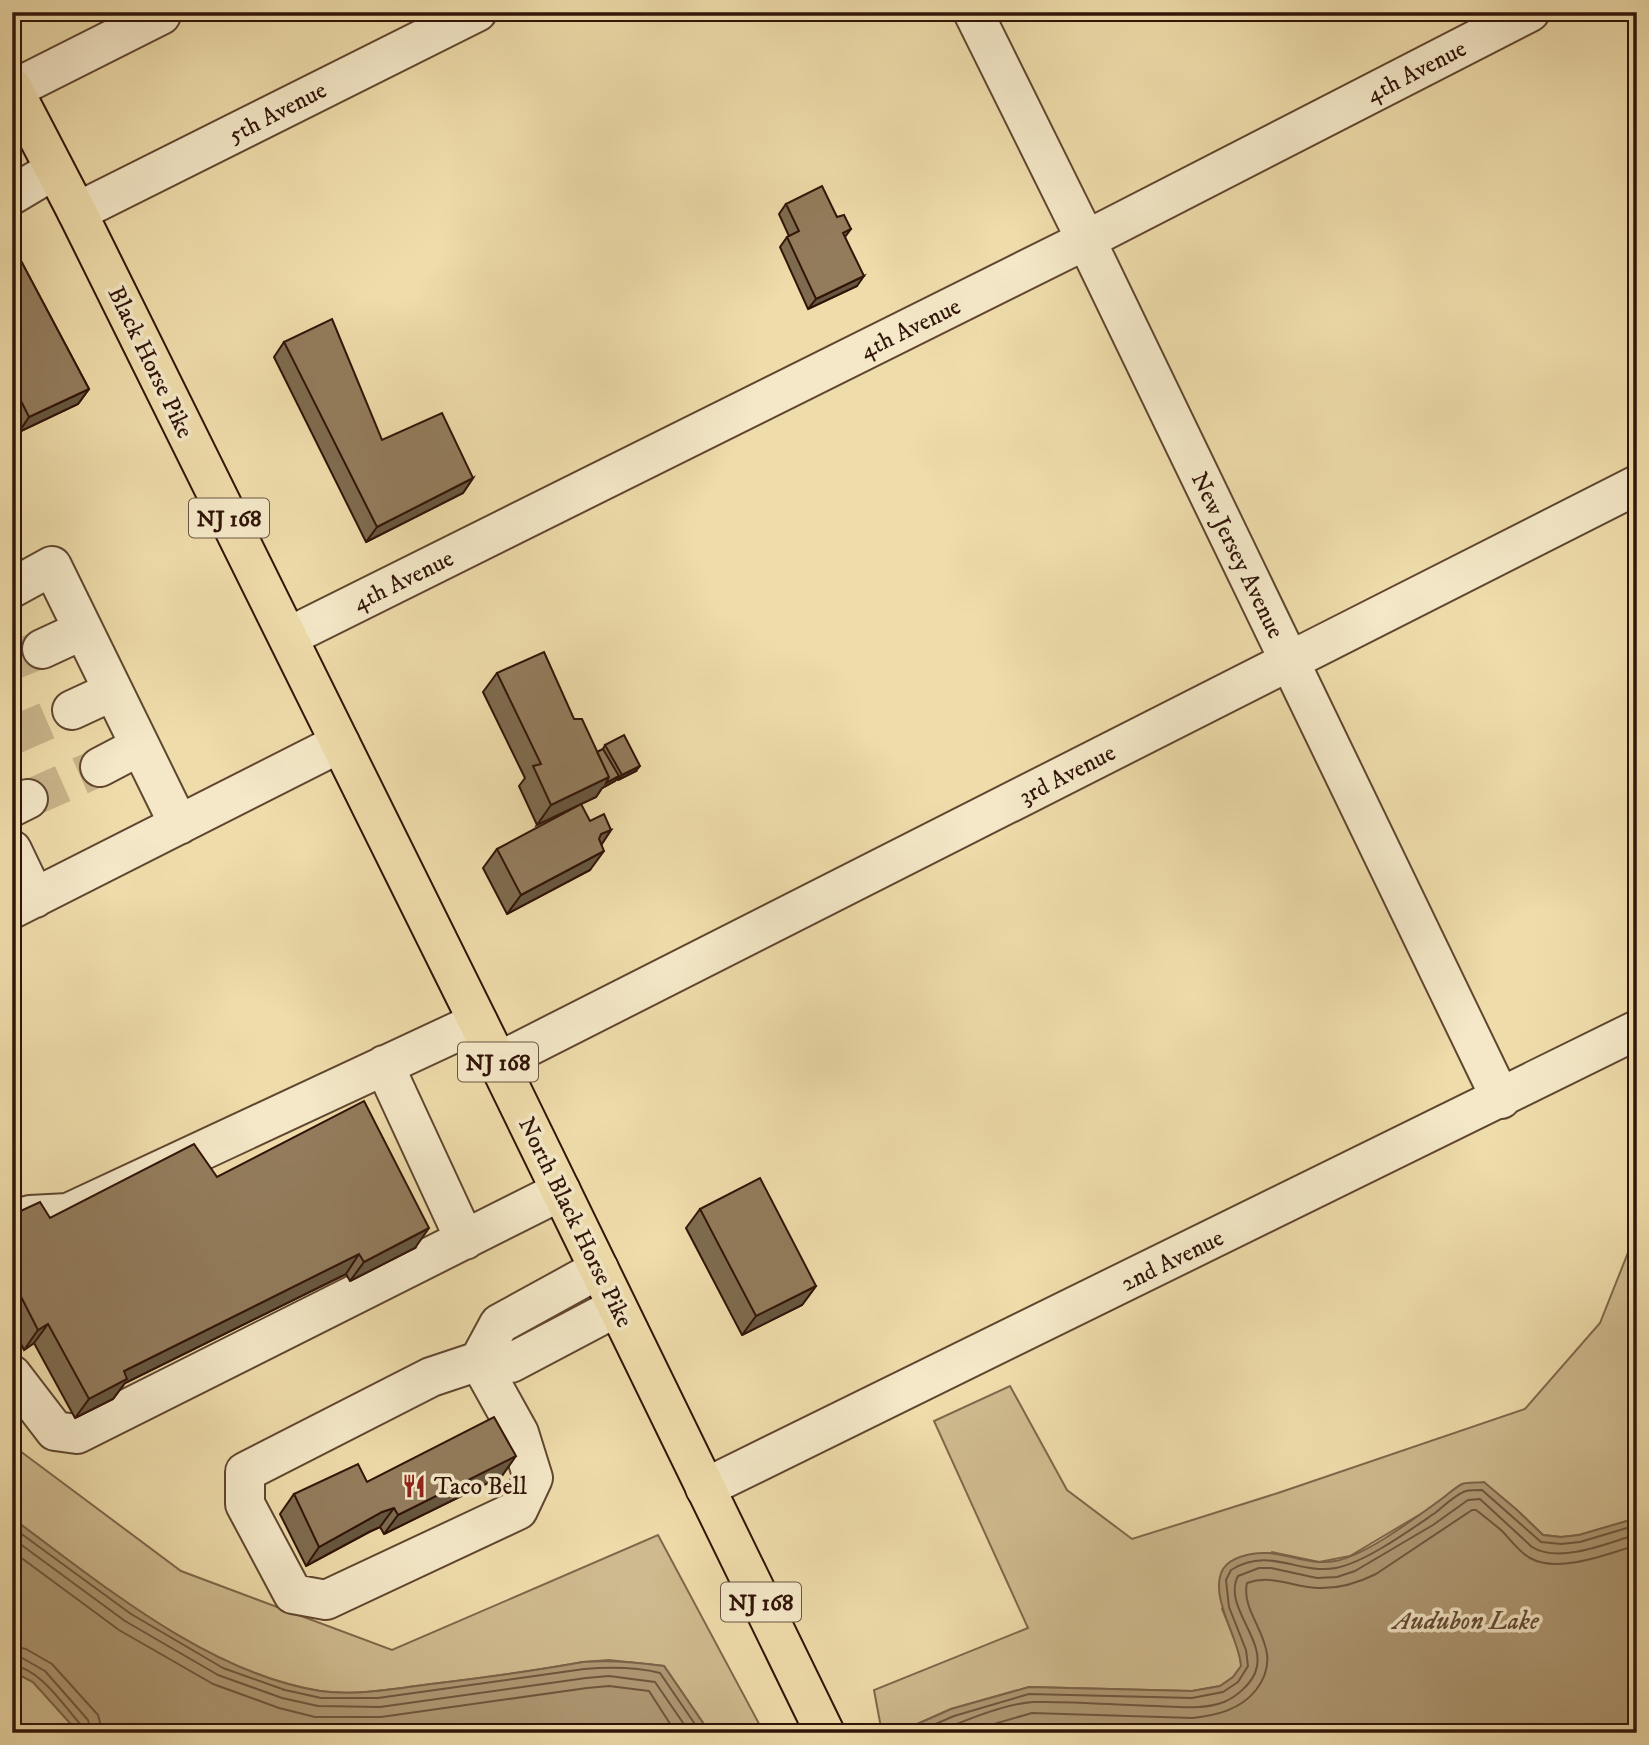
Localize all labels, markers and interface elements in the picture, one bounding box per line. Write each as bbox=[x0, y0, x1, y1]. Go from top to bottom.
street label: 4th Avenue bbox=[1361, 34, 1472, 110]
street label: 5th Avenue bbox=[223, 75, 332, 150]
street label: Black Horse Pike bbox=[100, 282, 200, 443]
street label: 4th Avenue bbox=[855, 292, 966, 366]
street label: New Jersey Avenue bbox=[1184, 467, 1290, 644]
road number: NJ 168 bbox=[189, 498, 269, 538]
street label: 4th Avenue bbox=[348, 544, 459, 618]
street label: 3rd Avenue bbox=[1014, 738, 1121, 812]
road number: NJ 168 bbox=[458, 1042, 538, 1082]
street label: North Black Horse Pike bbox=[511, 1112, 639, 1332]
street label: 2nd Avenue bbox=[1116, 1223, 1229, 1299]
restaurant icon: Taco Bell bbox=[400, 1472, 428, 1500]
place label: Taco Bell bbox=[434, 1472, 528, 1502]
road number: NJ 168 bbox=[721, 1582, 801, 1622]
water label: Audubon Lake bbox=[1390, 1605, 1540, 1638]

